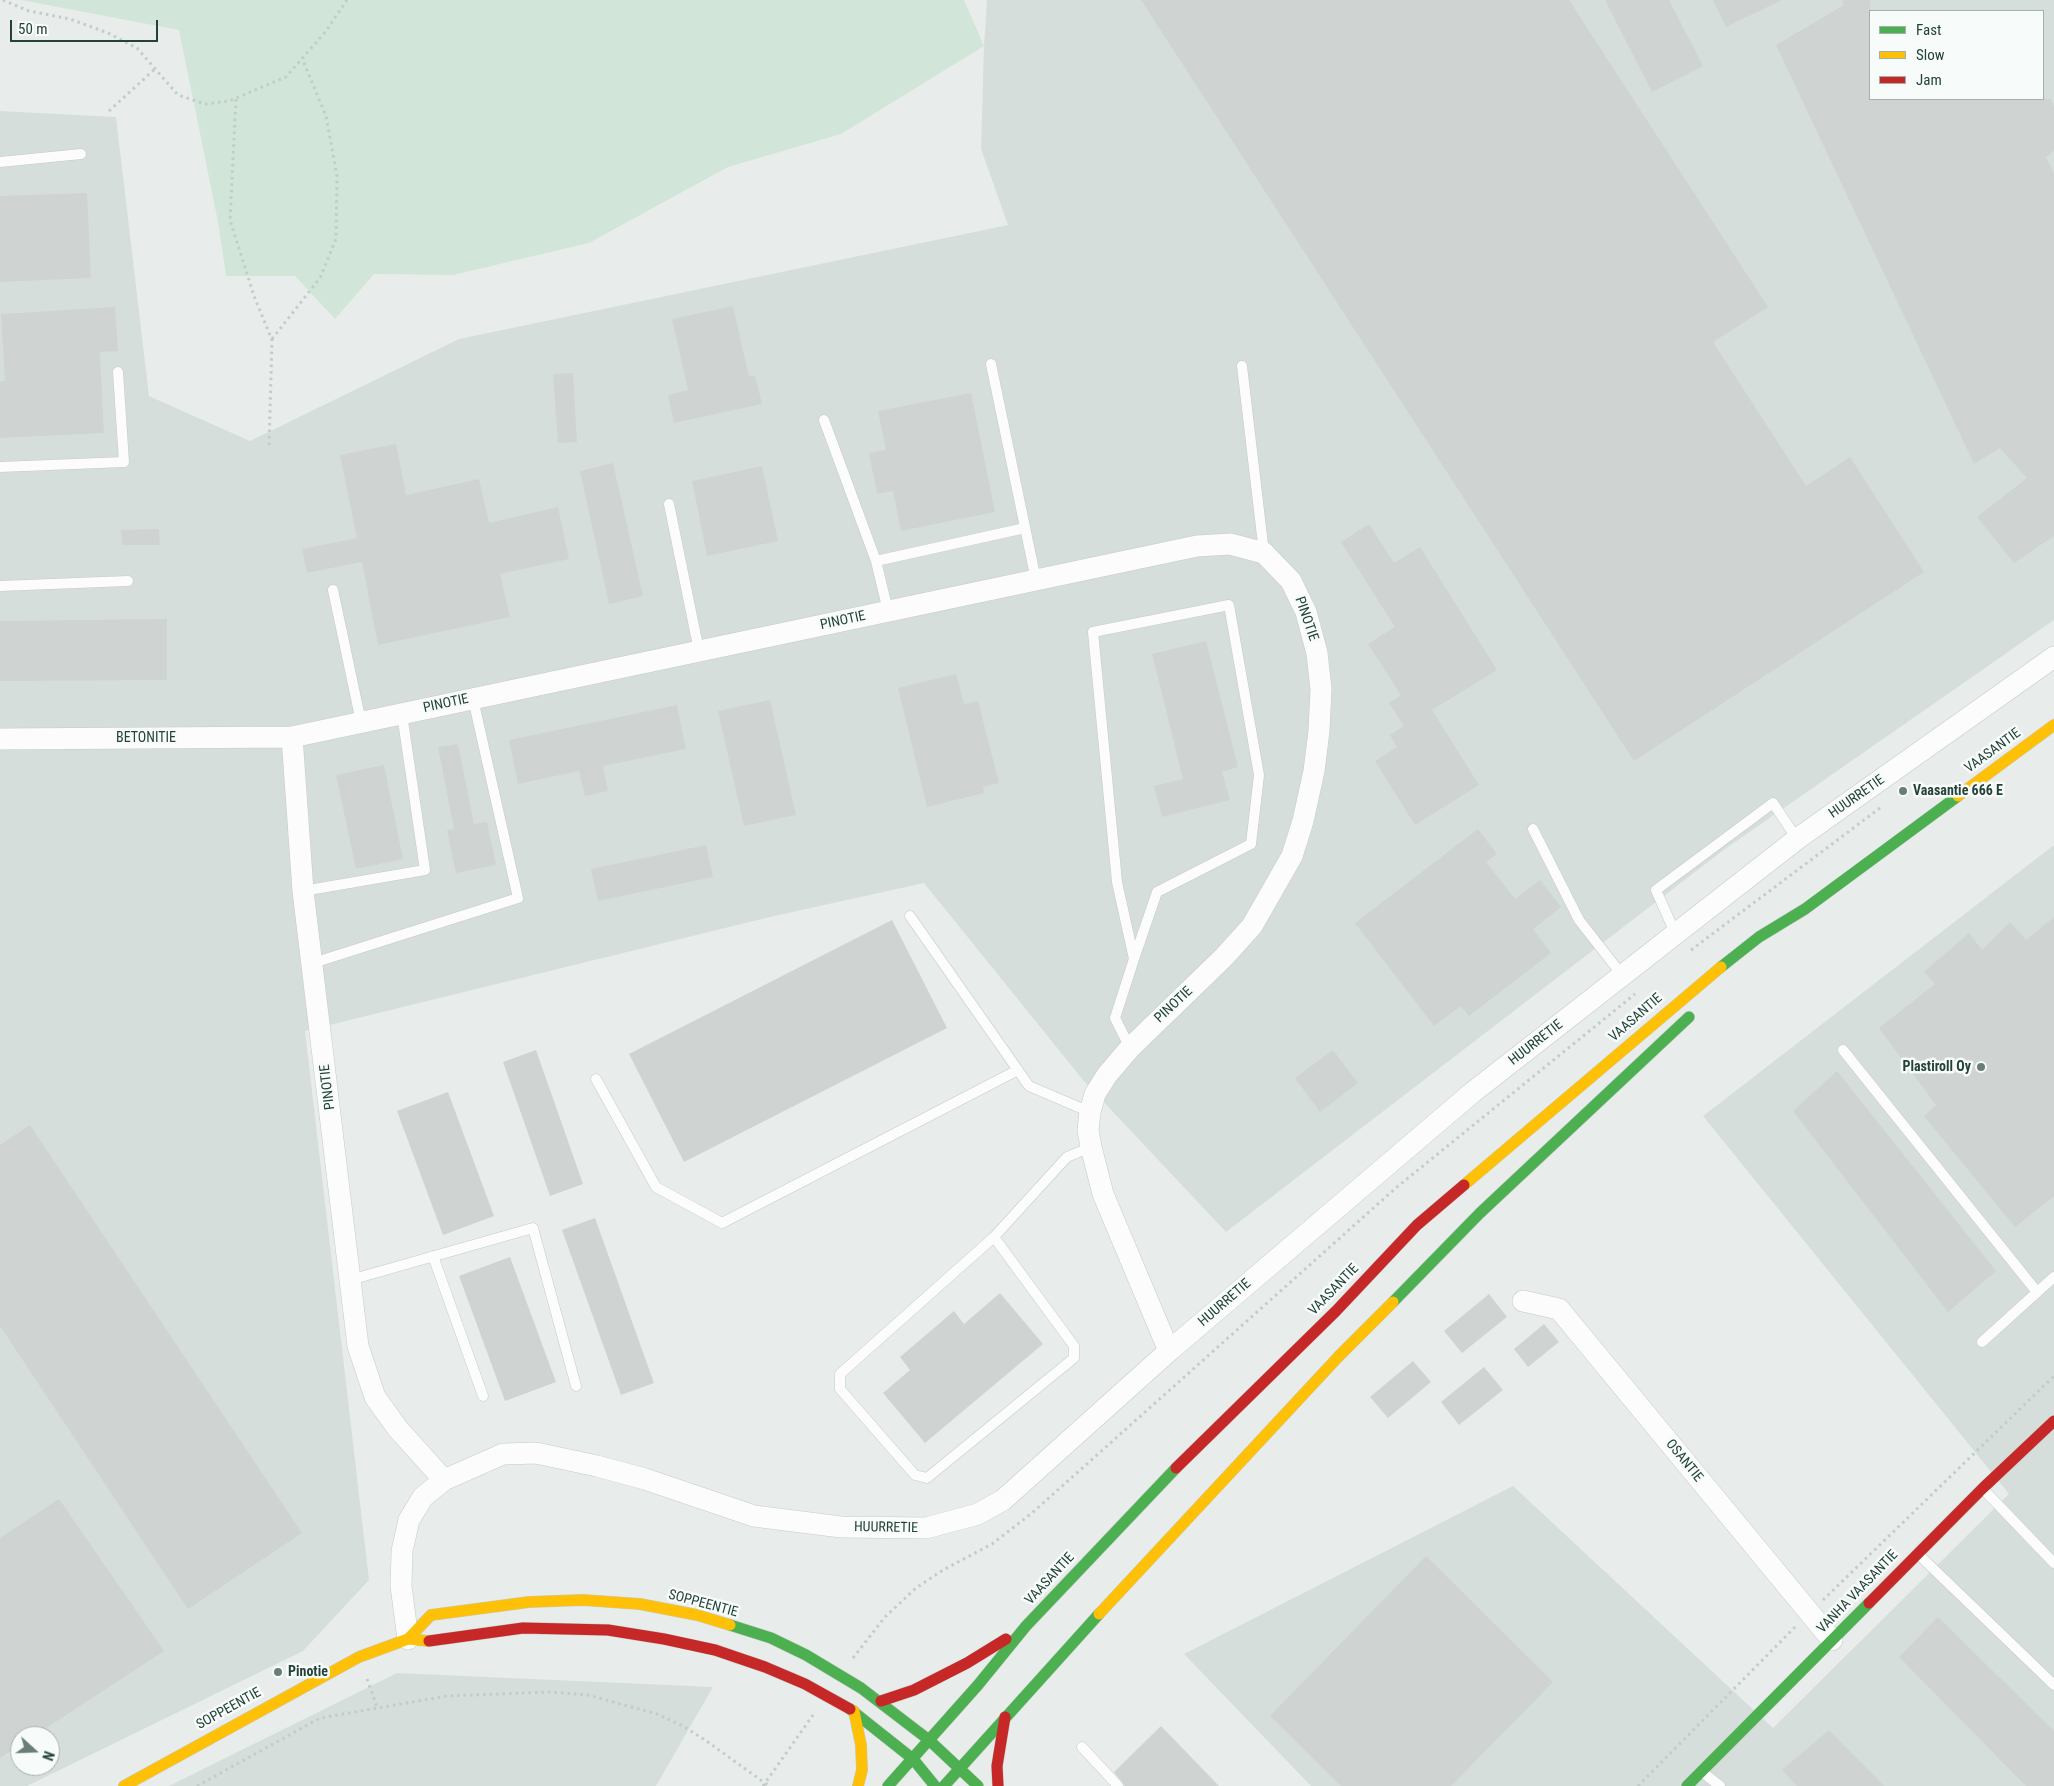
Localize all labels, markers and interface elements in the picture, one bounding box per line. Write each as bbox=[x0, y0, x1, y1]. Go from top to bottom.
scale bar bbox=[12, 10, 160, 42]
legend bbox=[1869, 10, 2044, 100]
text: 50 m bbox=[18, 20, 48, 38]
text: Fast bbox=[1916, 21, 1941, 39]
text: Slow bbox=[1916, 46, 1945, 64]
text: Jam bbox=[1916, 71, 1942, 89]
street label: PINOTIE bbox=[1291, 595, 1321, 643]
street label: PINOTIE bbox=[819, 608, 867, 634]
street label: PINOTIE bbox=[422, 691, 470, 717]
street label: VAASANTIE bbox=[1962, 725, 2024, 777]
street label: BETONITIE bbox=[116, 730, 176, 746]
street label: HUURRETIE bbox=[1826, 772, 1888, 822]
place label: Vaasantie 666 E bbox=[1913, 783, 2003, 799]
marker: Vaasantie 666 E bbox=[1897, 785, 1909, 797]
street label: PINOTIE bbox=[1151, 983, 1197, 1027]
street label: VAASANTIE bbox=[1606, 990, 1666, 1046]
street label: HUURRETIE bbox=[1506, 1017, 1566, 1069]
place label: Plastiroll Oy bbox=[1902, 1059, 1971, 1075]
marker: Plastiroll Oy bbox=[1975, 1061, 1987, 1073]
street label: PINOTIE bbox=[317, 1063, 339, 1111]
street label: VAASANTIE bbox=[1305, 1261, 1363, 1319]
street label: HUURRETIE bbox=[1195, 1276, 1255, 1330]
street label: OSANTIE bbox=[1662, 1436, 1706, 1486]
street label: HUURRETIE bbox=[854, 1519, 918, 1537]
street label: VANHA VAASANTIE bbox=[1814, 1547, 1902, 1637]
street label: VAASANTIE bbox=[1022, 1549, 1078, 1609]
street label: SOPPEENTIE bbox=[666, 1587, 740, 1621]
place label: Pinotie bbox=[288, 1664, 328, 1680]
marker: Pinotie bbox=[272, 1666, 284, 1678]
street label: SOPPEENTIE bbox=[194, 1684, 264, 1734]
north arrow bbox=[10, 1726, 60, 1776]
text: N bbox=[39, 1749, 57, 1763]

